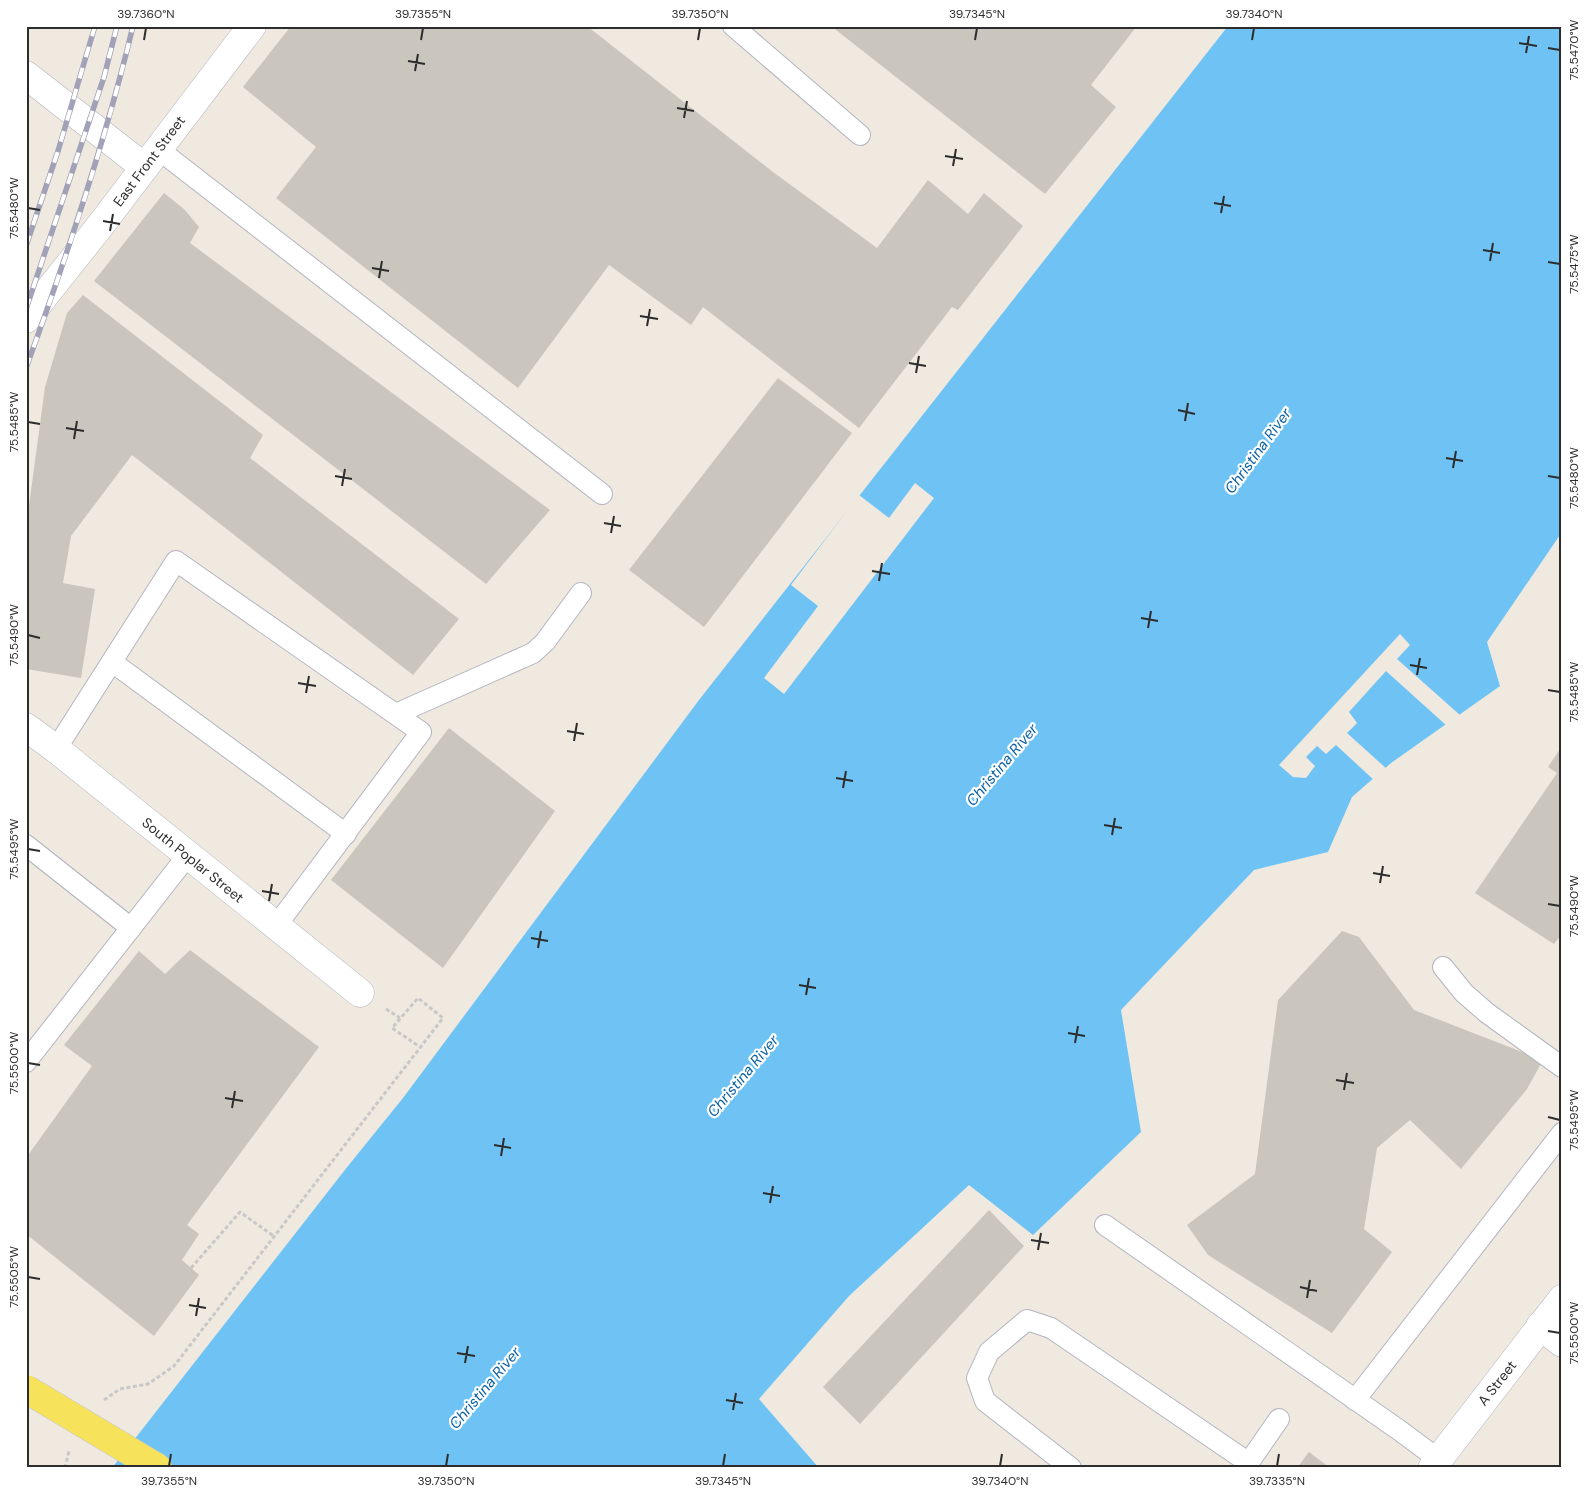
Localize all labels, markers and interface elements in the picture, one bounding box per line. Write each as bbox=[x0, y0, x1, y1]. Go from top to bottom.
text: 39.7360°N bbox=[117, 6, 175, 22]
text: 39.7355°N bbox=[395, 6, 451, 22]
text: 39.7350°N bbox=[671, 6, 729, 22]
text: 39.7345°N bbox=[949, 6, 1005, 22]
text: 39.7340°N bbox=[1225, 6, 1283, 22]
text: 75.5470°W bbox=[1566, 19, 1582, 80]
street label: East Front Street bbox=[109, 112, 189, 210]
text: 75.5480°W bbox=[6, 177, 22, 239]
text: 75.5475°W bbox=[1566, 234, 1582, 294]
text: 75.5485°W bbox=[6, 391, 22, 452]
water label: Christina River bbox=[1220, 404, 1296, 498]
text: 75.5480°W bbox=[1566, 447, 1582, 509]
text: 75.5490°W bbox=[6, 604, 22, 666]
text: 75.5485°W bbox=[1566, 661, 1582, 722]
water label: Christina River bbox=[962, 720, 1042, 810]
street label: South Poplar Street bbox=[138, 813, 248, 907]
text: 75.5495°W bbox=[6, 818, 22, 879]
text: 75.5490°W bbox=[1566, 875, 1582, 937]
text: 75.5500°W bbox=[6, 1031, 22, 1094]
water label: Christina River bbox=[703, 1031, 783, 1121]
text: 75.5495°W bbox=[1566, 1089, 1582, 1150]
text: 75.5505°W bbox=[6, 1246, 22, 1308]
text: 75.5500°W bbox=[1566, 1301, 1582, 1364]
water label: Christina River bbox=[445, 1343, 525, 1433]
street label: A Street bbox=[1474, 1357, 1520, 1409]
text: 39.7355°N bbox=[141, 1473, 197, 1489]
text: 39.7350°N bbox=[417, 1473, 475, 1489]
text: 39.7345°N bbox=[695, 1473, 751, 1489]
text: 39.7340°N bbox=[971, 1473, 1029, 1489]
text: 39.7335°N bbox=[1249, 1473, 1305, 1489]

